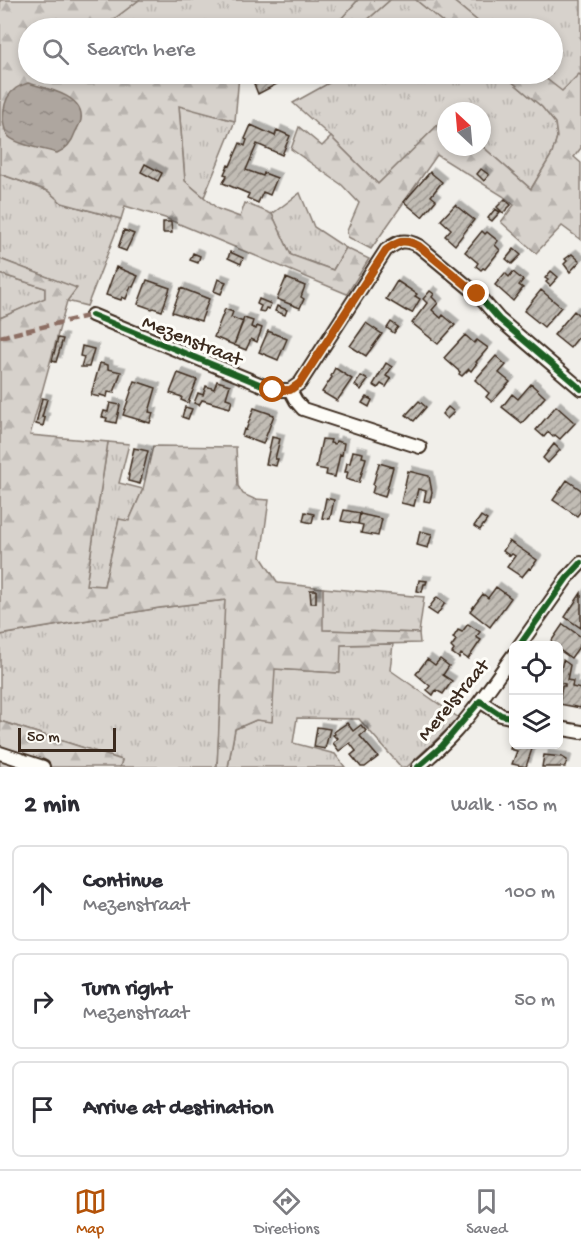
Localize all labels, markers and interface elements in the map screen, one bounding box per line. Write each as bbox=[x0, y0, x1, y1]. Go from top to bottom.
search box bbox=[18, 18, 563, 84]
icon: search bbox=[39, 35, 72, 68]
text: Search here bbox=[87, 38, 195, 64]
north arrow bbox=[437, 102, 491, 156]
route end bbox=[463, 280, 489, 306]
street label: Mezenstraat bbox=[138, 312, 247, 373]
route start bbox=[259, 376, 285, 402]
map controls bbox=[509, 641, 563, 749]
button: locate bbox=[509, 641, 563, 695]
street label: Merelstraat bbox=[414, 655, 496, 747]
button: layers bbox=[509, 695, 563, 749]
scale bar bbox=[18, 725, 116, 752]
text: 50 m bbox=[27, 729, 60, 748]
text: 2 min bbox=[24, 791, 79, 822]
text: Walk · 150 m bbox=[451, 795, 557, 818]
text: Continue bbox=[83, 869, 163, 895]
icon: ahead bbox=[26, 877, 59, 910]
text: 100 m bbox=[505, 882, 555, 905]
text: Mezenstraat bbox=[83, 895, 189, 918]
text: Turn right bbox=[83, 977, 171, 1003]
icon: right bbox=[26, 985, 59, 1018]
text: 50 m bbox=[514, 990, 555, 1013]
text: Mezenstraat bbox=[83, 1003, 189, 1026]
icon: arrive bbox=[26, 1093, 59, 1126]
text: Arrive at destination bbox=[83, 1096, 273, 1122]
tab: Map bbox=[74, 1185, 107, 1240]
tab: Directions bbox=[254, 1185, 319, 1240]
tab: Saved bbox=[466, 1185, 507, 1240]

